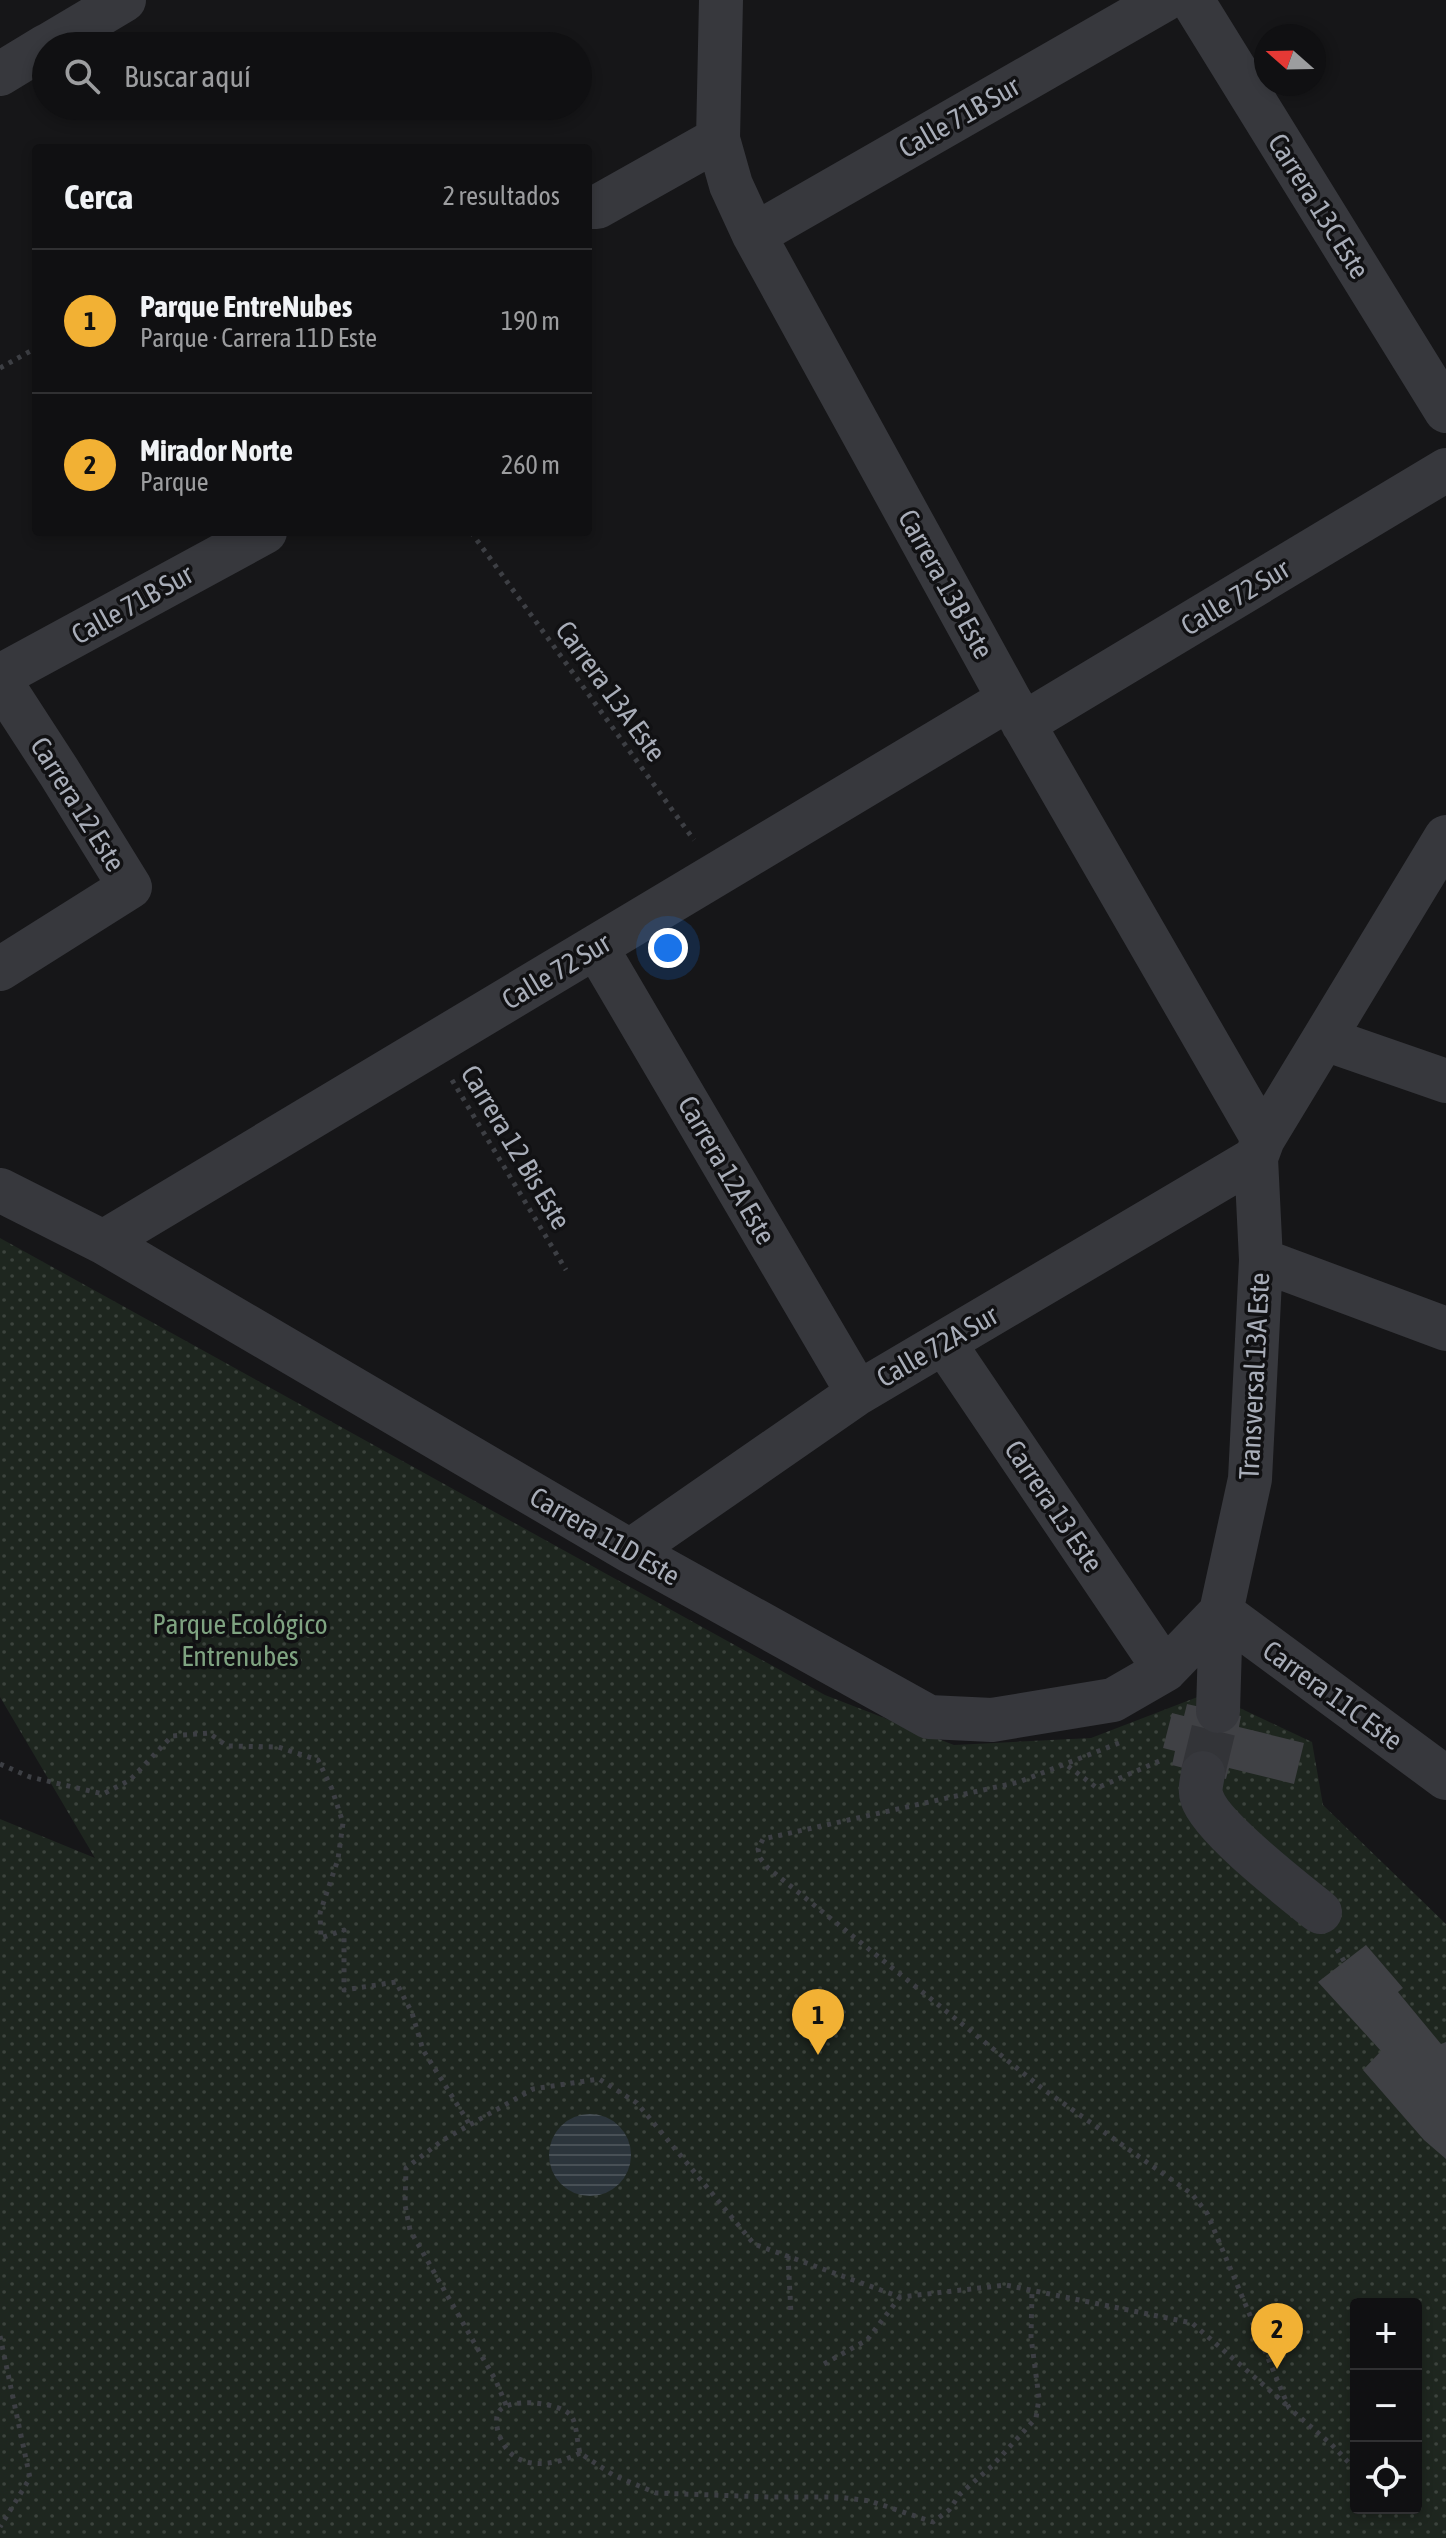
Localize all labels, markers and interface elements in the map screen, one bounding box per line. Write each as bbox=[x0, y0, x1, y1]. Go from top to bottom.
north arrow bbox=[1254, 24, 1326, 96]
search box bbox=[32, 32, 592, 120]
icon: search bbox=[60, 54, 104, 98]
text: Buscar aquí bbox=[124, 59, 251, 93]
street label: Calle 71B Sur bbox=[893, 69, 1026, 164]
street label: Carrera 13C Este bbox=[1262, 128, 1376, 284]
text: Cerca bbox=[64, 177, 133, 216]
text: 2 resultados bbox=[443, 181, 560, 211]
text: Parque EntreNubes bbox=[140, 289, 352, 323]
text: 1 bbox=[84, 306, 96, 336]
text: 190 m bbox=[501, 306, 560, 336]
text: Parque · Carrera 11D Este bbox=[140, 323, 377, 353]
text: Mirador Norte bbox=[140, 433, 293, 467]
text: 2 bbox=[84, 450, 96, 480]
text: 260 m bbox=[501, 450, 560, 480]
text: Parque bbox=[140, 467, 209, 497]
street label: Carrera 13B Este bbox=[892, 504, 1000, 664]
street label: Calle 72 Sur bbox=[1175, 552, 1295, 642]
street label: Calle 71B Sur bbox=[66, 557, 199, 650]
street label: Carrera 13A Este bbox=[549, 615, 673, 767]
street label: Carrera 12 Este bbox=[24, 731, 132, 877]
street label: Calle 72 Sur bbox=[496, 926, 616, 1016]
your location bbox=[648, 928, 688, 968]
street label: Carrera 12 Bis Este bbox=[455, 1059, 577, 1235]
street label: Carrera 12A Este bbox=[672, 1090, 782, 1250]
street label: Transversal 13A Este bbox=[1233, 1272, 1275, 1480]
street label: Calle 72A Sur bbox=[871, 1298, 1004, 1393]
street label: Carrera 13 Este bbox=[998, 1434, 1110, 1578]
street label: Carrera 11D Este bbox=[524, 1480, 686, 1592]
park label: Parque Ecológico Entrenubes bbox=[152, 1608, 328, 1672]
street label: Carrera 11C Este bbox=[1257, 1634, 1409, 1756]
pin: 1 bbox=[792, 1989, 844, 2055]
map controls bbox=[1350, 2298, 1422, 2514]
button: + bbox=[1350, 2298, 1422, 2370]
pin: 2 bbox=[1251, 2303, 1303, 2369]
button: − bbox=[1350, 2370, 1422, 2442]
button: locate bbox=[1350, 2442, 1422, 2514]

